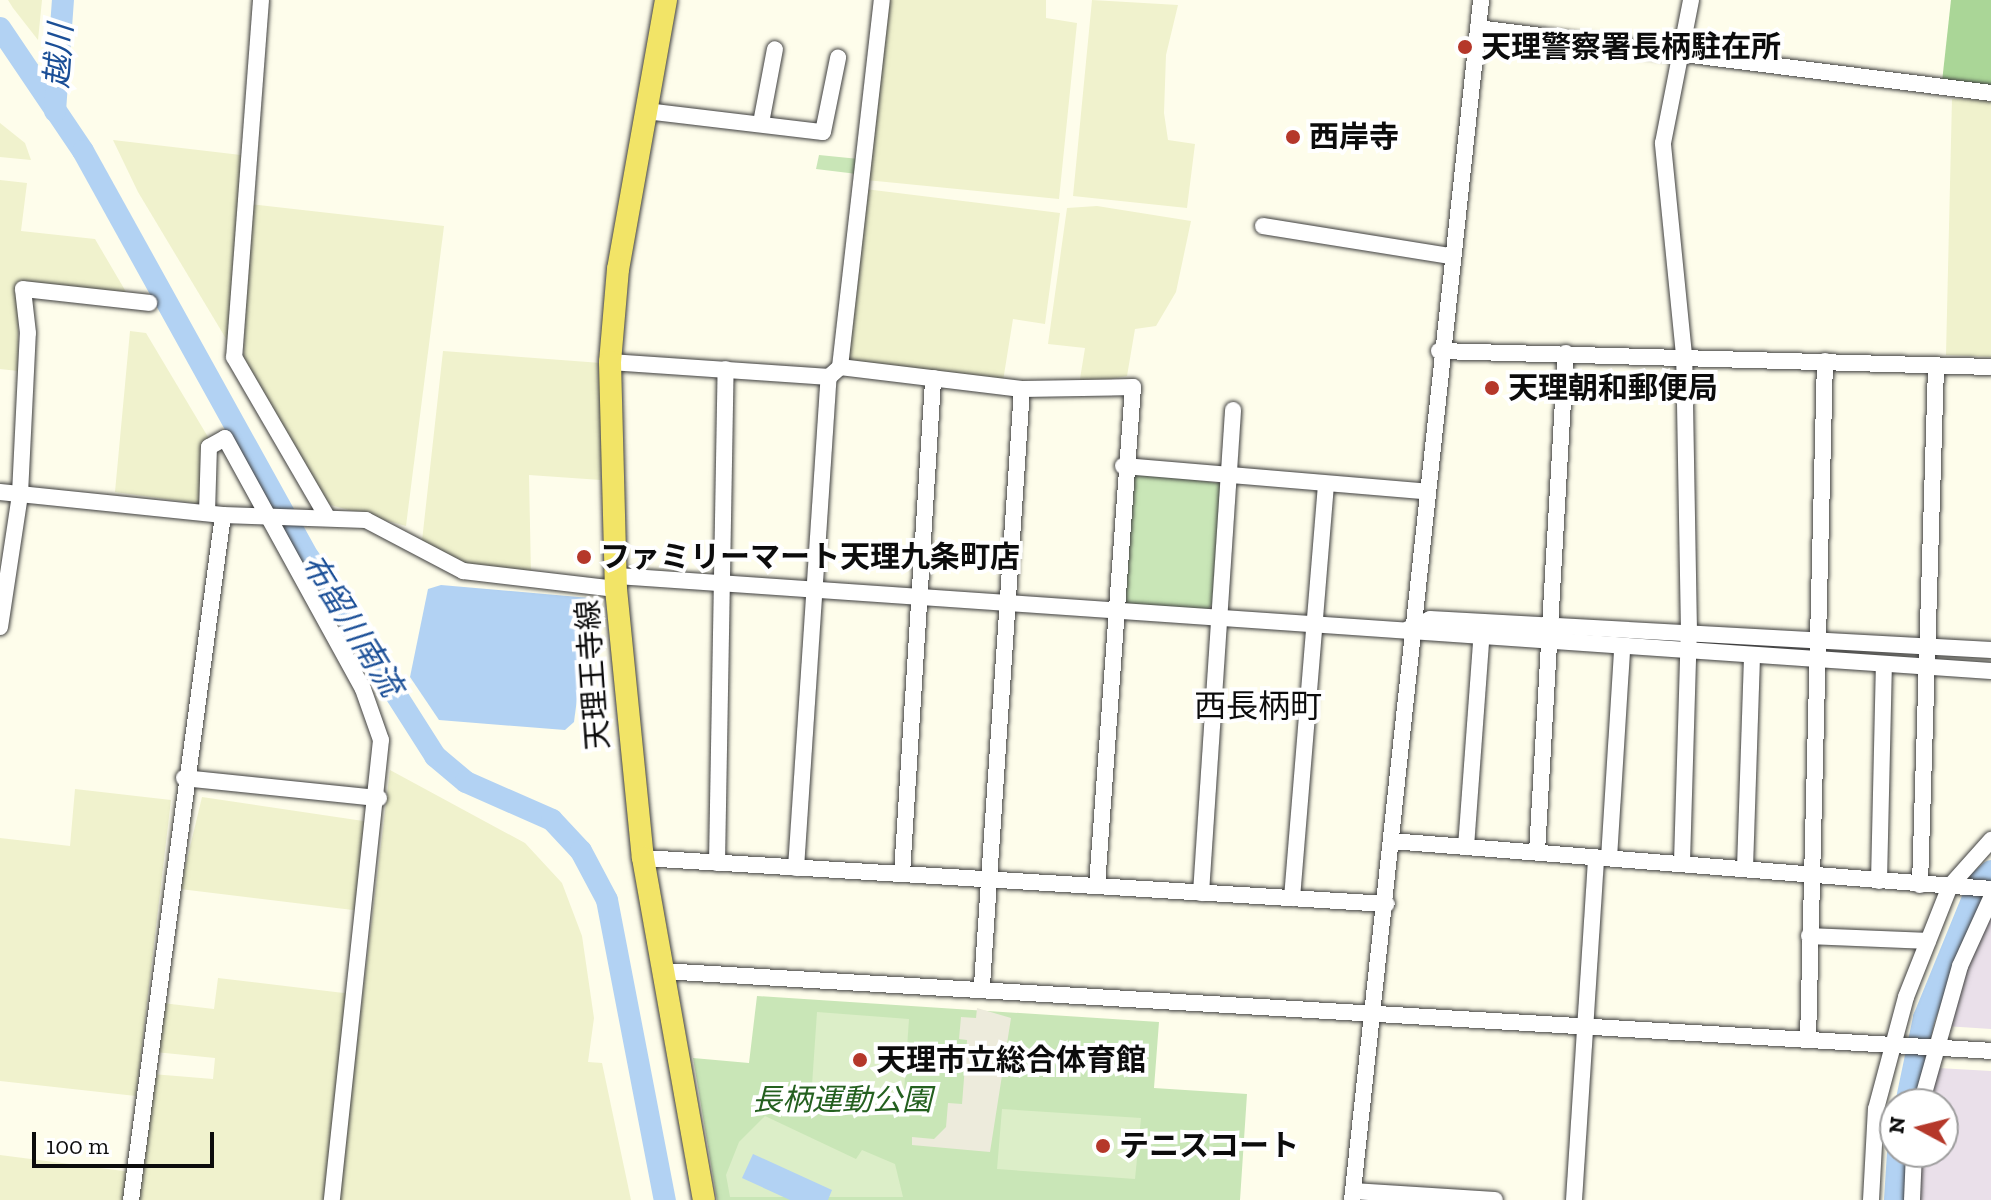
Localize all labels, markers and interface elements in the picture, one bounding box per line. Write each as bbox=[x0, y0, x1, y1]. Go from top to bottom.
water label: 越川 bbox=[38, 23, 80, 89]
place label: 天理警察署長柄駐在所 bbox=[1481, 29, 1781, 65]
marker: 天理警察署長柄駐在所 bbox=[1456, 38, 1474, 56]
place label: 西岸寺 bbox=[1309, 119, 1399, 155]
marker: 西岸寺 bbox=[1284, 128, 1302, 146]
place label: 天理朝和郵便局 bbox=[1508, 370, 1718, 406]
marker: 天理朝和郵便局 bbox=[1483, 379, 1501, 397]
place label: ファミリーマート天理九条町店 bbox=[600, 539, 1020, 575]
water label: 布留川南流 bbox=[293, 547, 411, 703]
marker: ファミリーマート天理九条町店 bbox=[575, 548, 593, 566]
street label: 天理王寺線 bbox=[570, 599, 616, 751]
district label: 西長柄町 bbox=[1194, 687, 1322, 725]
place label: 天理市立総合体育館 bbox=[876, 1042, 1146, 1078]
marker: 天理市立総合体育館 bbox=[851, 1051, 869, 1069]
park label: 長柄運動公園 bbox=[752, 1082, 932, 1118]
north arrow bbox=[1879, 1088, 1959, 1168]
text: N bbox=[1882, 1115, 1911, 1135]
scale bar bbox=[36, 1116, 218, 1166]
place label: テニスコート bbox=[1119, 1128, 1299, 1164]
text: 100 m bbox=[46, 1131, 109, 1160]
marker: テニスコート bbox=[1094, 1137, 1112, 1155]

